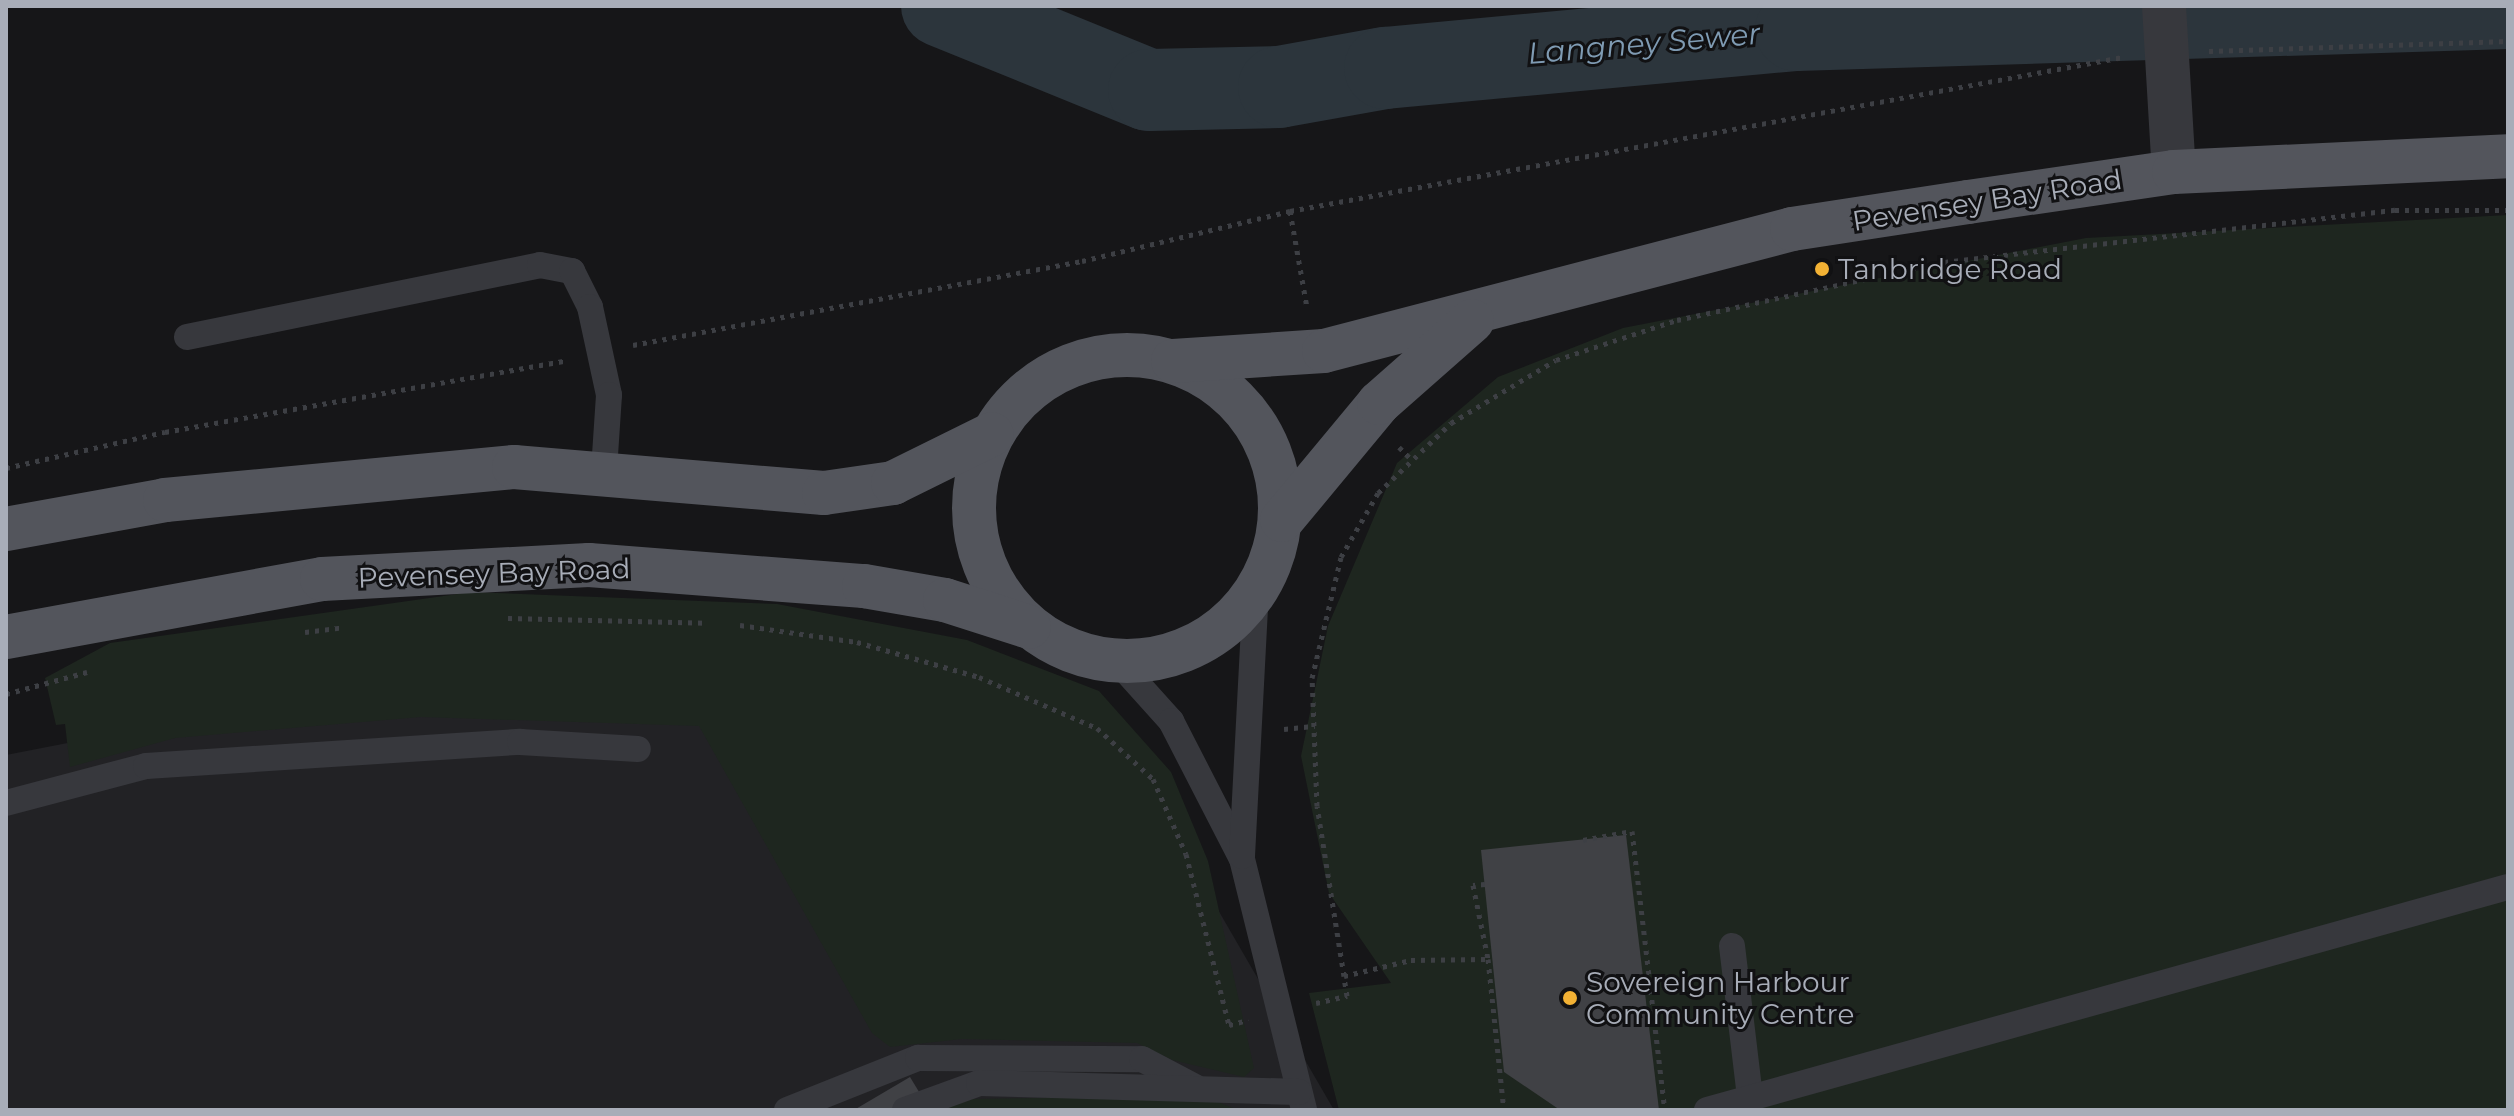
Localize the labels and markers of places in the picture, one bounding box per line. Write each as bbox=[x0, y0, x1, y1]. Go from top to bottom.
place label: Tanbridge Road bbox=[1838, 252, 2062, 286]
marker: Tanbridge Road bbox=[1813, 260, 1831, 278]
place label: Sovereign Harbour Community Centre bbox=[1586, 965, 1854, 1031]
marker: Sovereign Harbour Community Centre bbox=[1561, 989, 1579, 1007]

